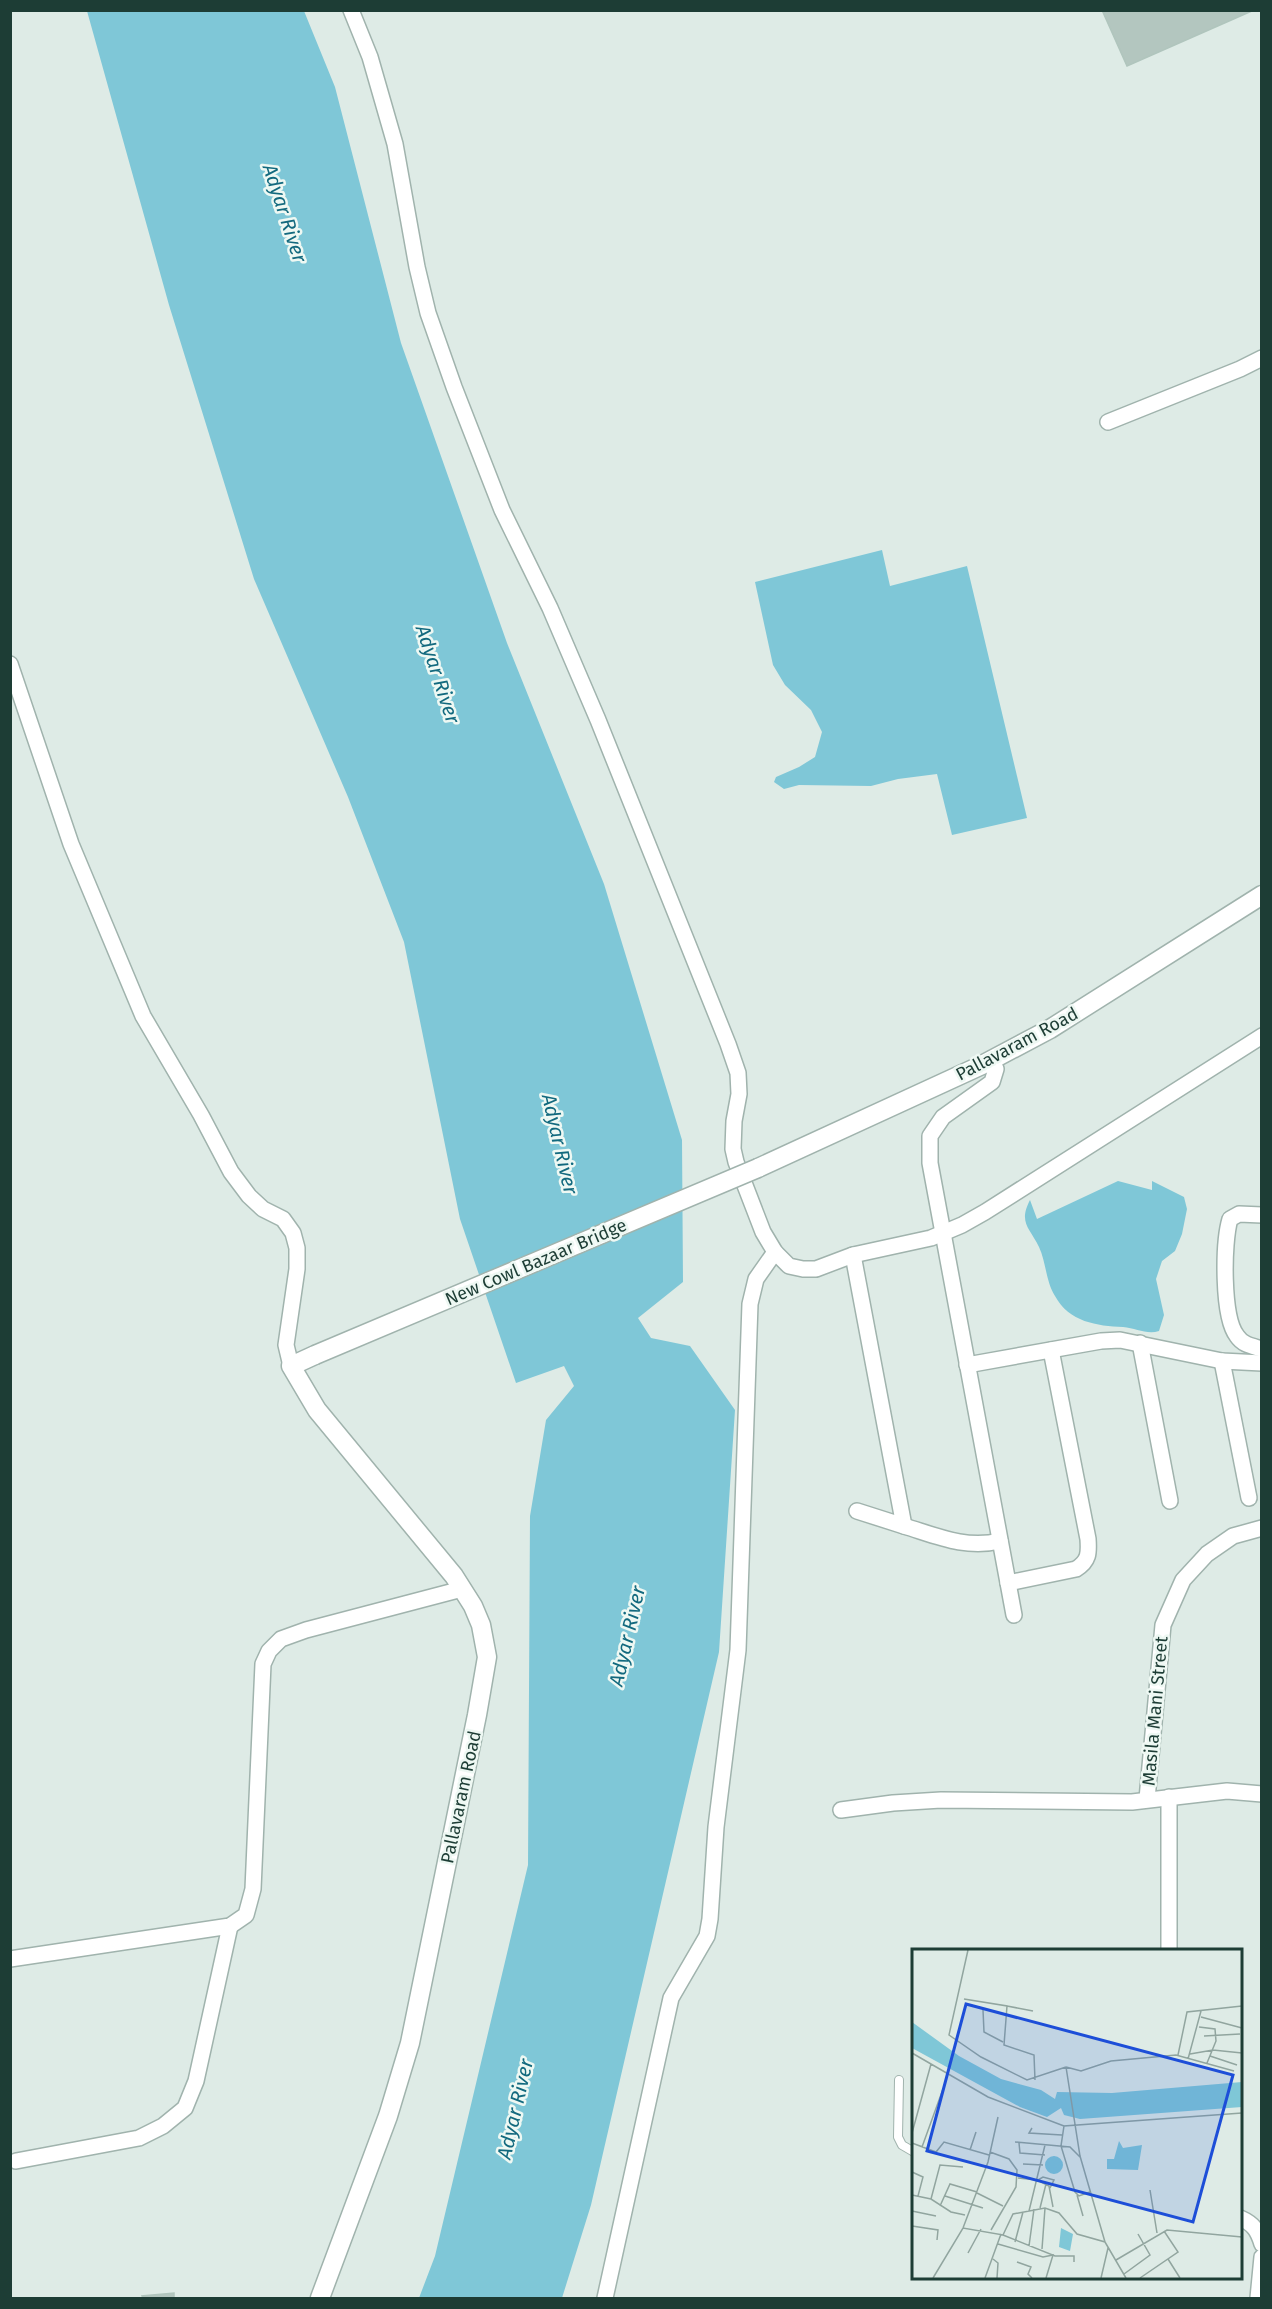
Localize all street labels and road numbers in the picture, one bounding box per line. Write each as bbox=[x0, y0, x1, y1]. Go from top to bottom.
street label: Pallavaram Road bbox=[952, 1003, 1082, 1085]
street label: New Cowl Bazaar Bridge bbox=[442, 1214, 630, 1310]
street label: Masila Mani Street bbox=[1138, 1635, 1173, 1787]
street label: Pallavaram Road bbox=[436, 1729, 486, 1865]

